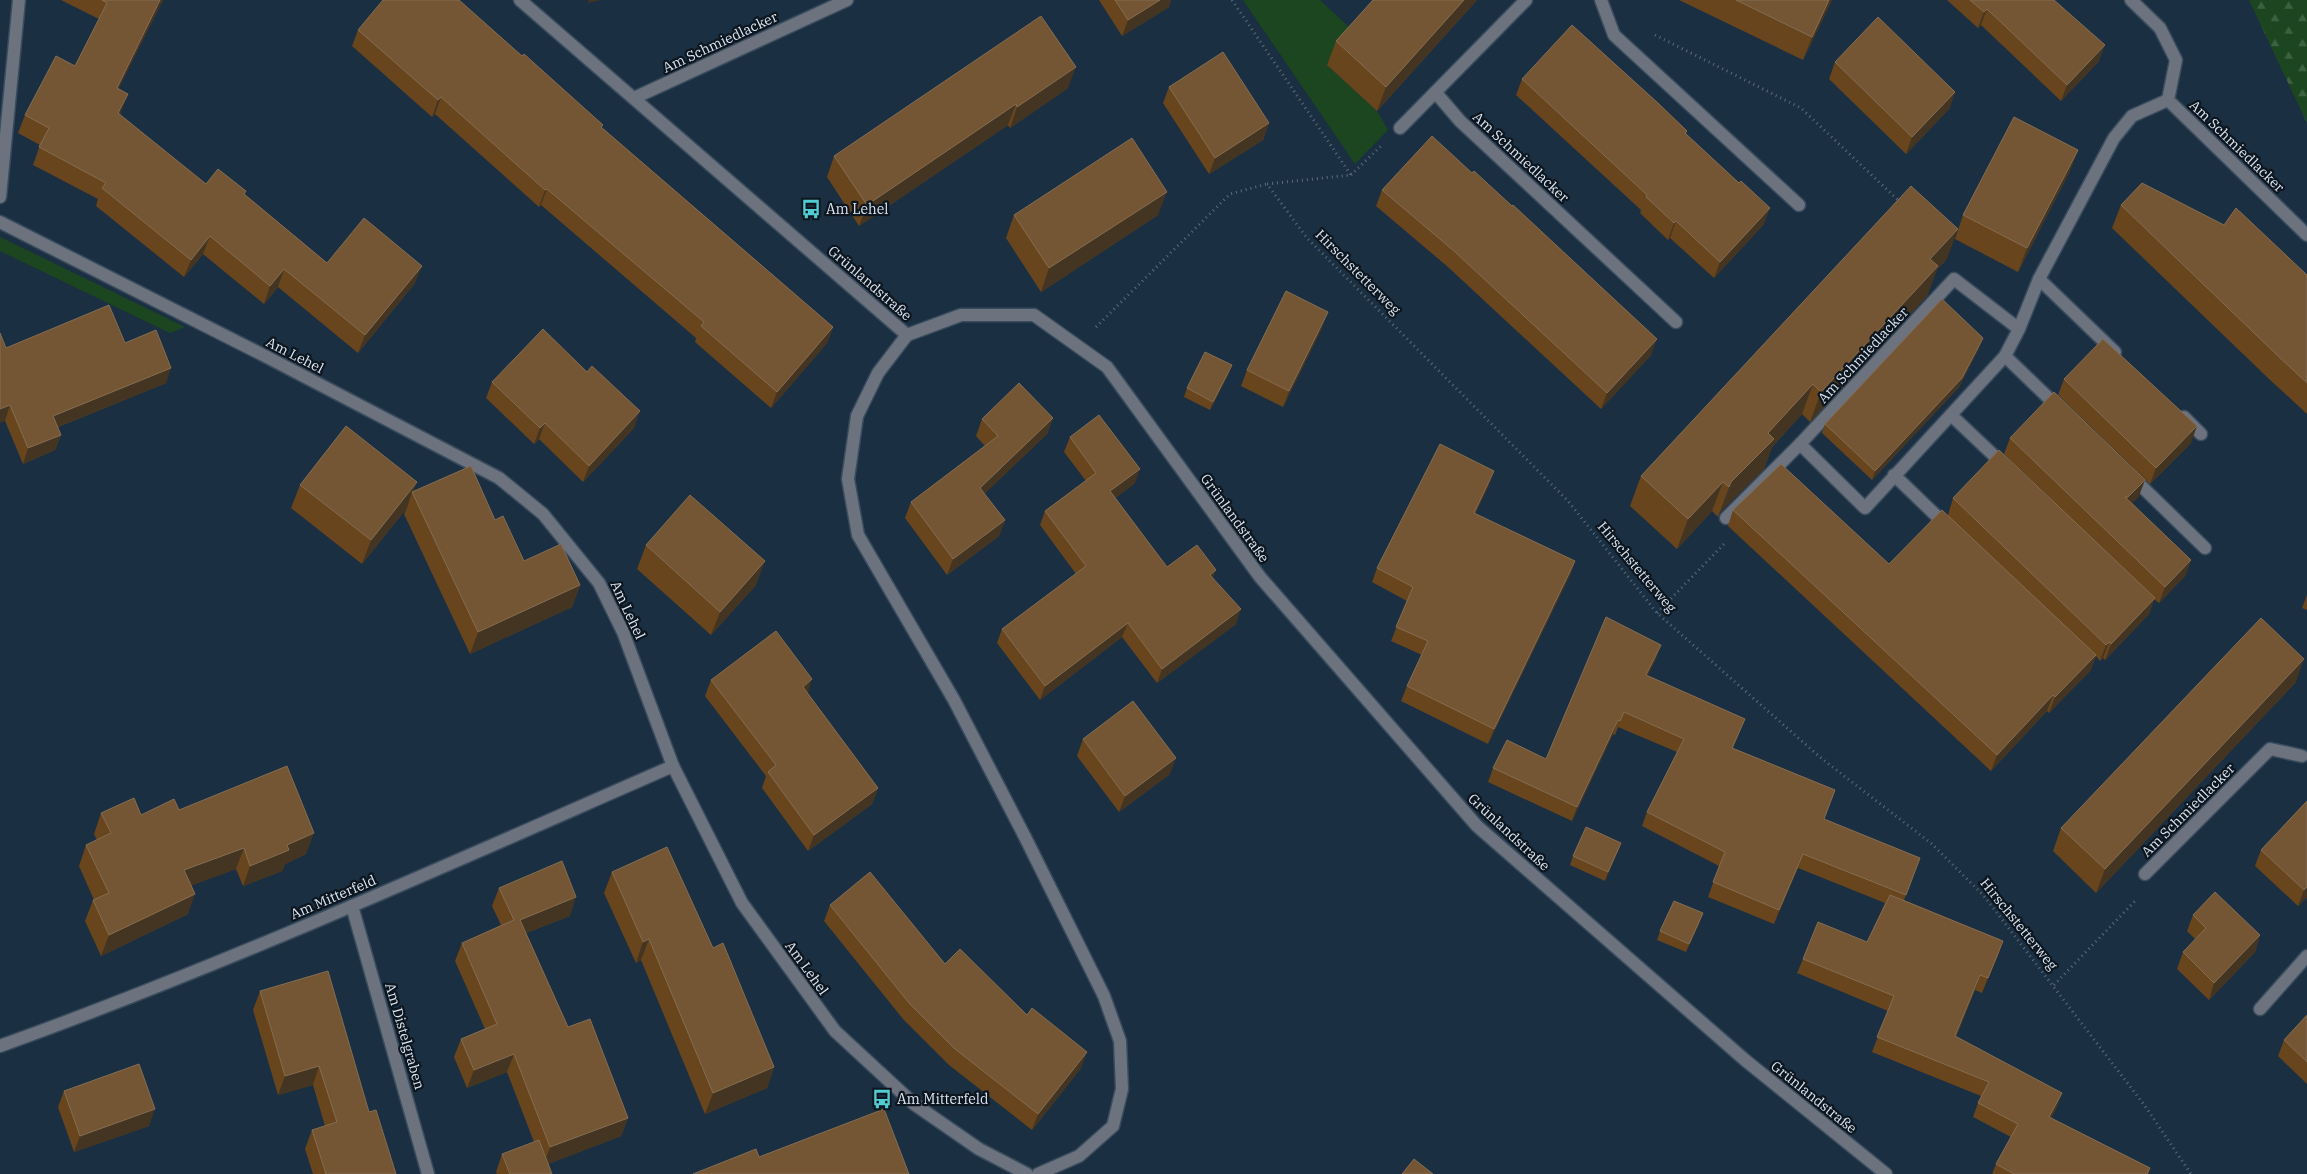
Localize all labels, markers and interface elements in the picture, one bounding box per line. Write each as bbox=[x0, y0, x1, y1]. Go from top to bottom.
street label: Am Schmiedlacker bbox=[660, 7, 781, 77]
street label: Am Schmiedlacker bbox=[2186, 96, 2289, 196]
street label: Am Schmiedlacker bbox=[1469, 108, 1573, 207]
bus stop icon: Am Lehel bbox=[800, 198, 822, 220]
place label: Am Lehel bbox=[826, 200, 888, 218]
street label: Hirschstetterweg bbox=[1312, 226, 1405, 319]
street label: Grünlandstraße bbox=[824, 242, 916, 324]
street label: Am Schmiedlacker bbox=[1814, 303, 1913, 407]
street label: Am Lehel bbox=[263, 333, 327, 377]
street label: Grünlandstraße bbox=[1197, 470, 1273, 566]
street label: Hirschstetterweg bbox=[1594, 518, 1681, 617]
street label: Am Lehel bbox=[607, 578, 649, 642]
street label: Am Schmiedlacker bbox=[2137, 759, 2239, 861]
street label: Grünlandstraße bbox=[1464, 789, 1554, 875]
street label: Am Mitterfeld bbox=[287, 871, 379, 923]
street label: Hirschstetterweg bbox=[1976, 874, 2062, 974]
street label: Am Lehel bbox=[781, 937, 833, 999]
street label: Am Distelgraben bbox=[381, 981, 429, 1091]
street label: Grünlandstraße bbox=[1767, 1057, 1861, 1137]
bus stop icon: Am Mitterfeld bbox=[871, 1088, 893, 1110]
place label: Am Mitterfeld bbox=[897, 1090, 989, 1108]

